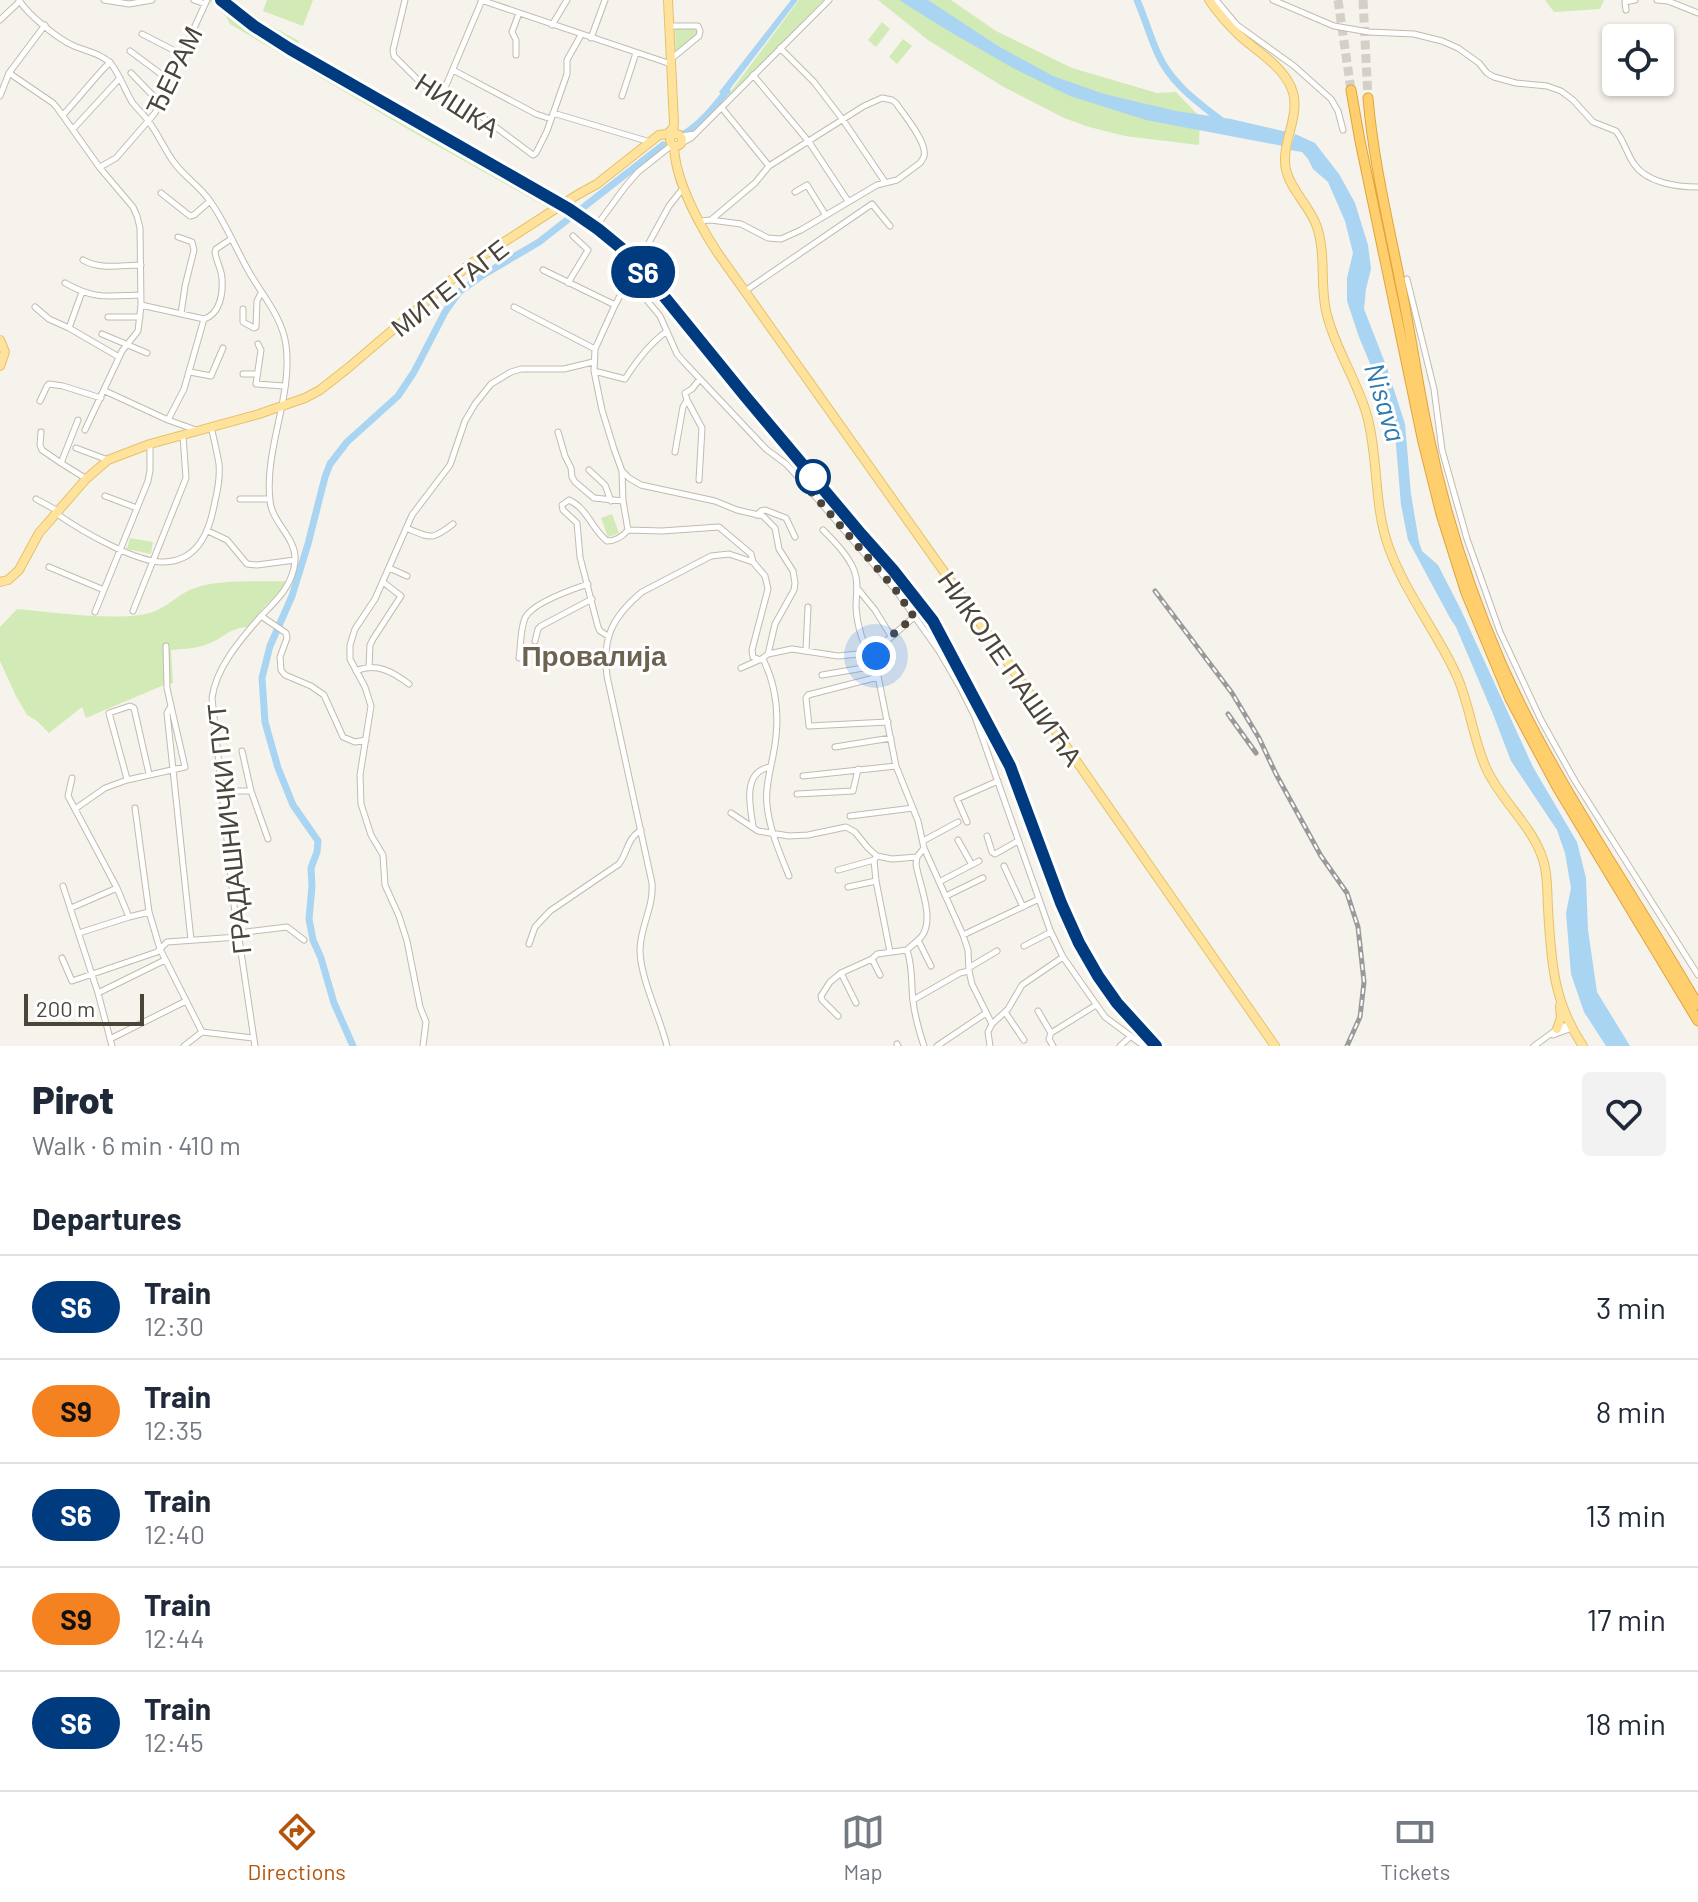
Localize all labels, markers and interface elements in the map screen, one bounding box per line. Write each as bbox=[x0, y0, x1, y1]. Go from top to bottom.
street label: ЂЕРАМ bbox=[138, 21, 208, 119]
map controls bbox=[1602, 24, 1674, 96]
button: locate bbox=[1602, 24, 1674, 96]
street label: НИШКА bbox=[410, 65, 506, 143]
street label: МИТЕ ГАГЕ bbox=[384, 232, 514, 342]
line badge: S6 bbox=[607, 246, 679, 298]
text: S6 bbox=[627, 255, 659, 289]
water label: Nisava bbox=[1358, 359, 1414, 445]
unlabelled marker bbox=[796, 460, 830, 494]
street label: НИКОЛЕ ПАШИЋА bbox=[932, 565, 1090, 772]
your location bbox=[856, 636, 896, 676]
district label: Провалија bbox=[521, 638, 667, 672]
street label: ГРАДАШНИЧКИ ПУТ bbox=[199, 702, 257, 956]
scale bar bbox=[24, 990, 144, 1026]
text: 200 m bbox=[36, 995, 95, 1021]
button: heart bbox=[1582, 1072, 1666, 1156]
text: Pirot bbox=[32, 1076, 114, 1122]
text: Walk · 6 min · 410 m bbox=[32, 1129, 241, 1160]
text: Departures bbox=[32, 1200, 182, 1236]
text: Train bbox=[144, 1274, 211, 1310]
text: 3 min bbox=[1596, 1289, 1666, 1325]
text: S6 bbox=[60, 1290, 92, 1324]
text: 12:30 bbox=[144, 1310, 204, 1341]
text: Train bbox=[144, 1378, 211, 1414]
text: 8 min bbox=[1596, 1393, 1666, 1429]
text: S9 bbox=[60, 1394, 92, 1428]
text: 12:35 bbox=[144, 1414, 203, 1445]
text: Train bbox=[144, 1482, 211, 1518]
text: 13 min bbox=[1585, 1497, 1666, 1533]
text: S6 bbox=[60, 1498, 92, 1532]
text: 12:40 bbox=[144, 1518, 205, 1549]
text: Train bbox=[144, 1586, 211, 1622]
text: 17 min bbox=[1587, 1601, 1666, 1637]
text: S9 bbox=[60, 1602, 92, 1636]
text: 12:44 bbox=[144, 1622, 205, 1653]
text: Train bbox=[144, 1690, 211, 1726]
text: 18 min bbox=[1585, 1705, 1666, 1741]
text: S6 bbox=[60, 1706, 92, 1740]
text: 12:45 bbox=[144, 1726, 204, 1757]
tab: Directions bbox=[248, 1810, 346, 1884]
tab: Map bbox=[841, 1810, 885, 1884]
tab: Tickets bbox=[1380, 1810, 1450, 1884]

